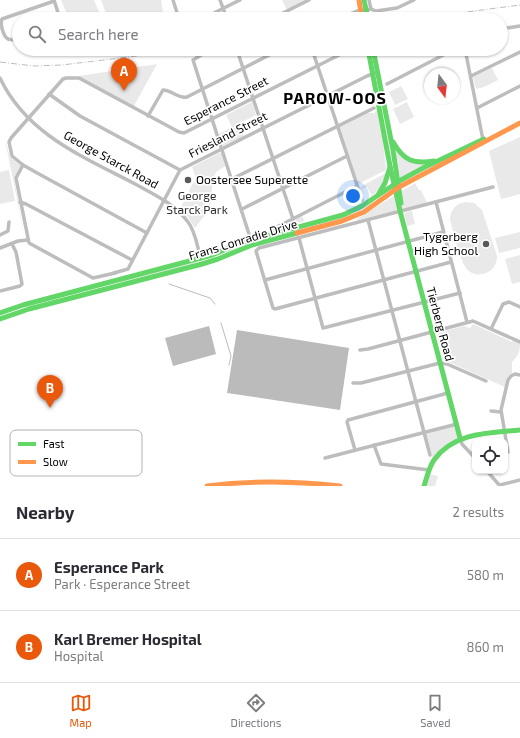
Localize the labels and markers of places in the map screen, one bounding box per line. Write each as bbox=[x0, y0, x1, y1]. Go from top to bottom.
pin: A bbox=[111, 58, 137, 91]
place label: Oostersee Superette bbox=[196, 172, 308, 186]
marker: Oostersee Superette bbox=[183, 175, 193, 185]
place label: Tygerberg High School bbox=[414, 229, 478, 257]
marker: Tygerberg High School bbox=[481, 239, 491, 249]
pin: B bbox=[37, 375, 63, 408]

